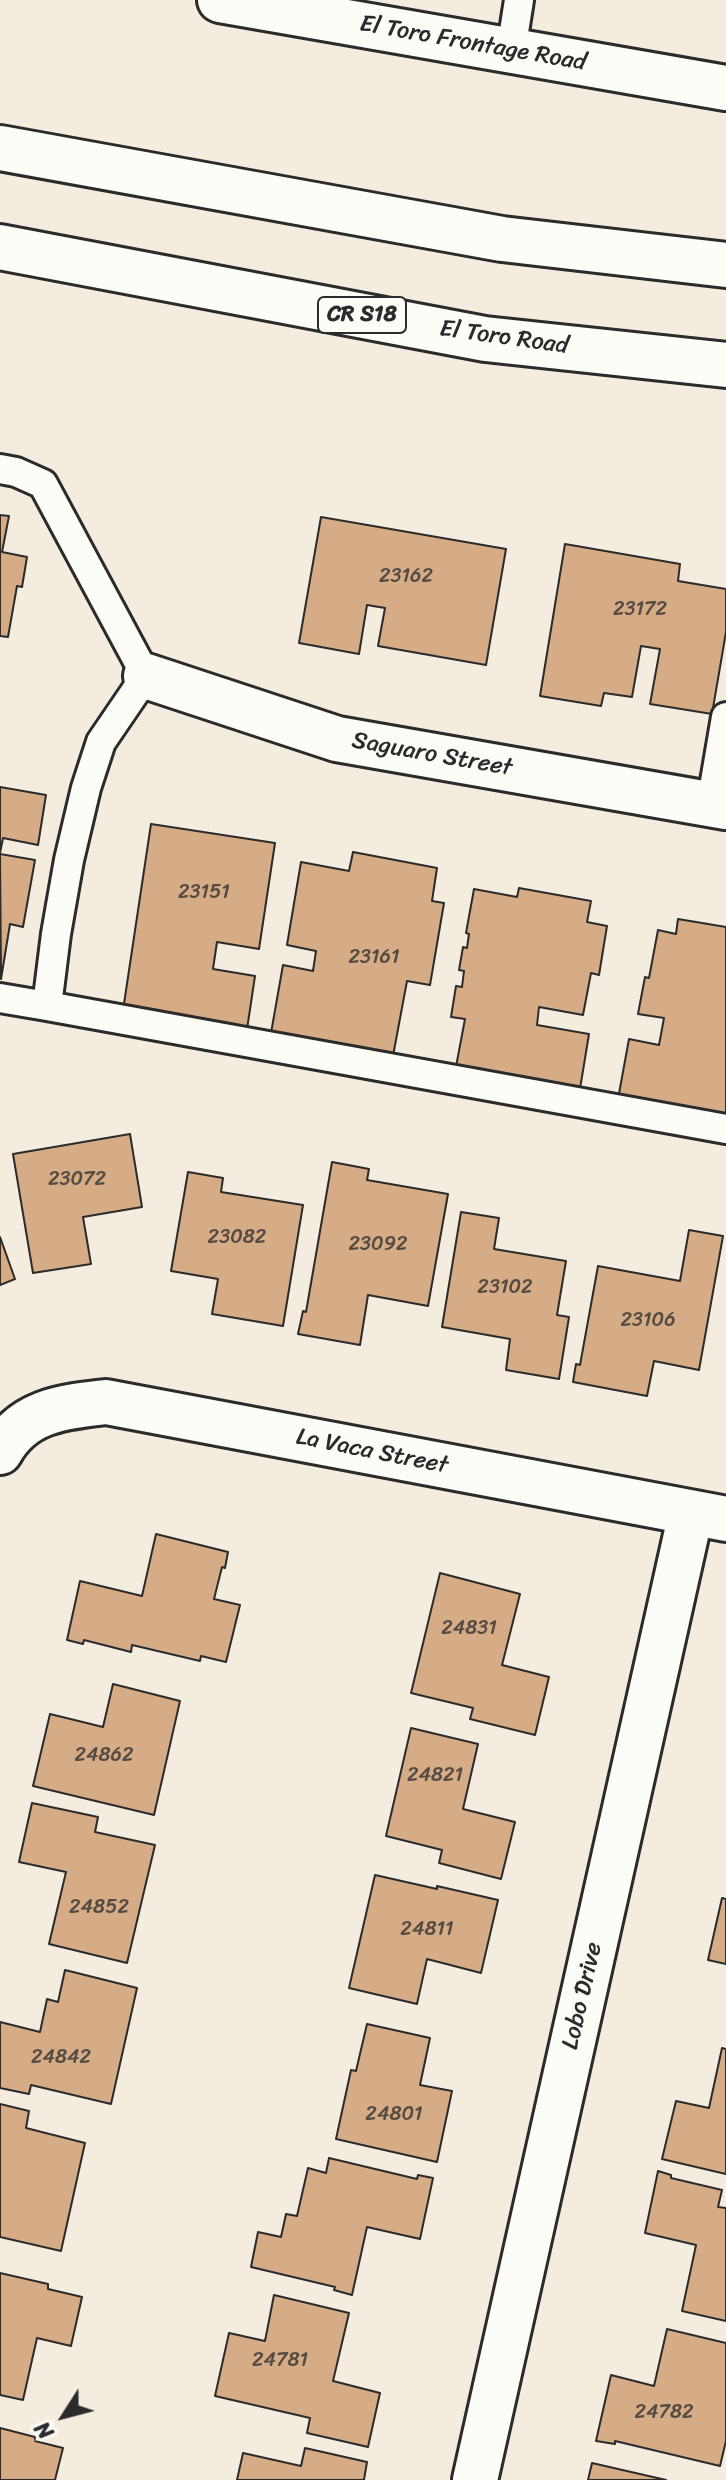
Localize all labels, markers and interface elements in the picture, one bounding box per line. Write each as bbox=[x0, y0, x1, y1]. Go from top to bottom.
street label: El Toro Frontage Road bbox=[358, 10, 588, 78]
road number: CR S18 bbox=[318, 297, 406, 333]
street label: El Toro Road bbox=[438, 315, 570, 361]
house number: 23162 bbox=[379, 565, 433, 589]
house number: 23172 bbox=[613, 598, 667, 622]
street label: Saguaro Street bbox=[350, 727, 514, 783]
house number: 23151 bbox=[178, 881, 230, 905]
house number: 23161 bbox=[348, 946, 400, 970]
house number: 23072 bbox=[48, 1168, 106, 1192]
house number: 23082 bbox=[208, 1226, 266, 1250]
house number: 23092 bbox=[349, 1233, 407, 1257]
house number: 23102 bbox=[477, 1276, 533, 1300]
house number: 23106 bbox=[620, 1309, 676, 1333]
street label: La Vaca Street bbox=[294, 1423, 450, 1481]
house number: 24831 bbox=[441, 1617, 497, 1641]
house number: 24862 bbox=[75, 1744, 133, 1768]
house number: 24821 bbox=[407, 1764, 463, 1788]
house number: 24852 bbox=[69, 1896, 129, 1920]
house number: 24811 bbox=[400, 1918, 454, 1942]
street label: Lobo Drive bbox=[557, 1940, 609, 2052]
house number: 24842 bbox=[31, 2046, 91, 2070]
house number: 24801 bbox=[365, 2103, 423, 2127]
house number: 24781 bbox=[252, 2349, 308, 2373]
north arrow bbox=[24, 2376, 104, 2456]
house number: 24782 bbox=[634, 2401, 694, 2425]
text: N bbox=[24, 2413, 64, 2448]

